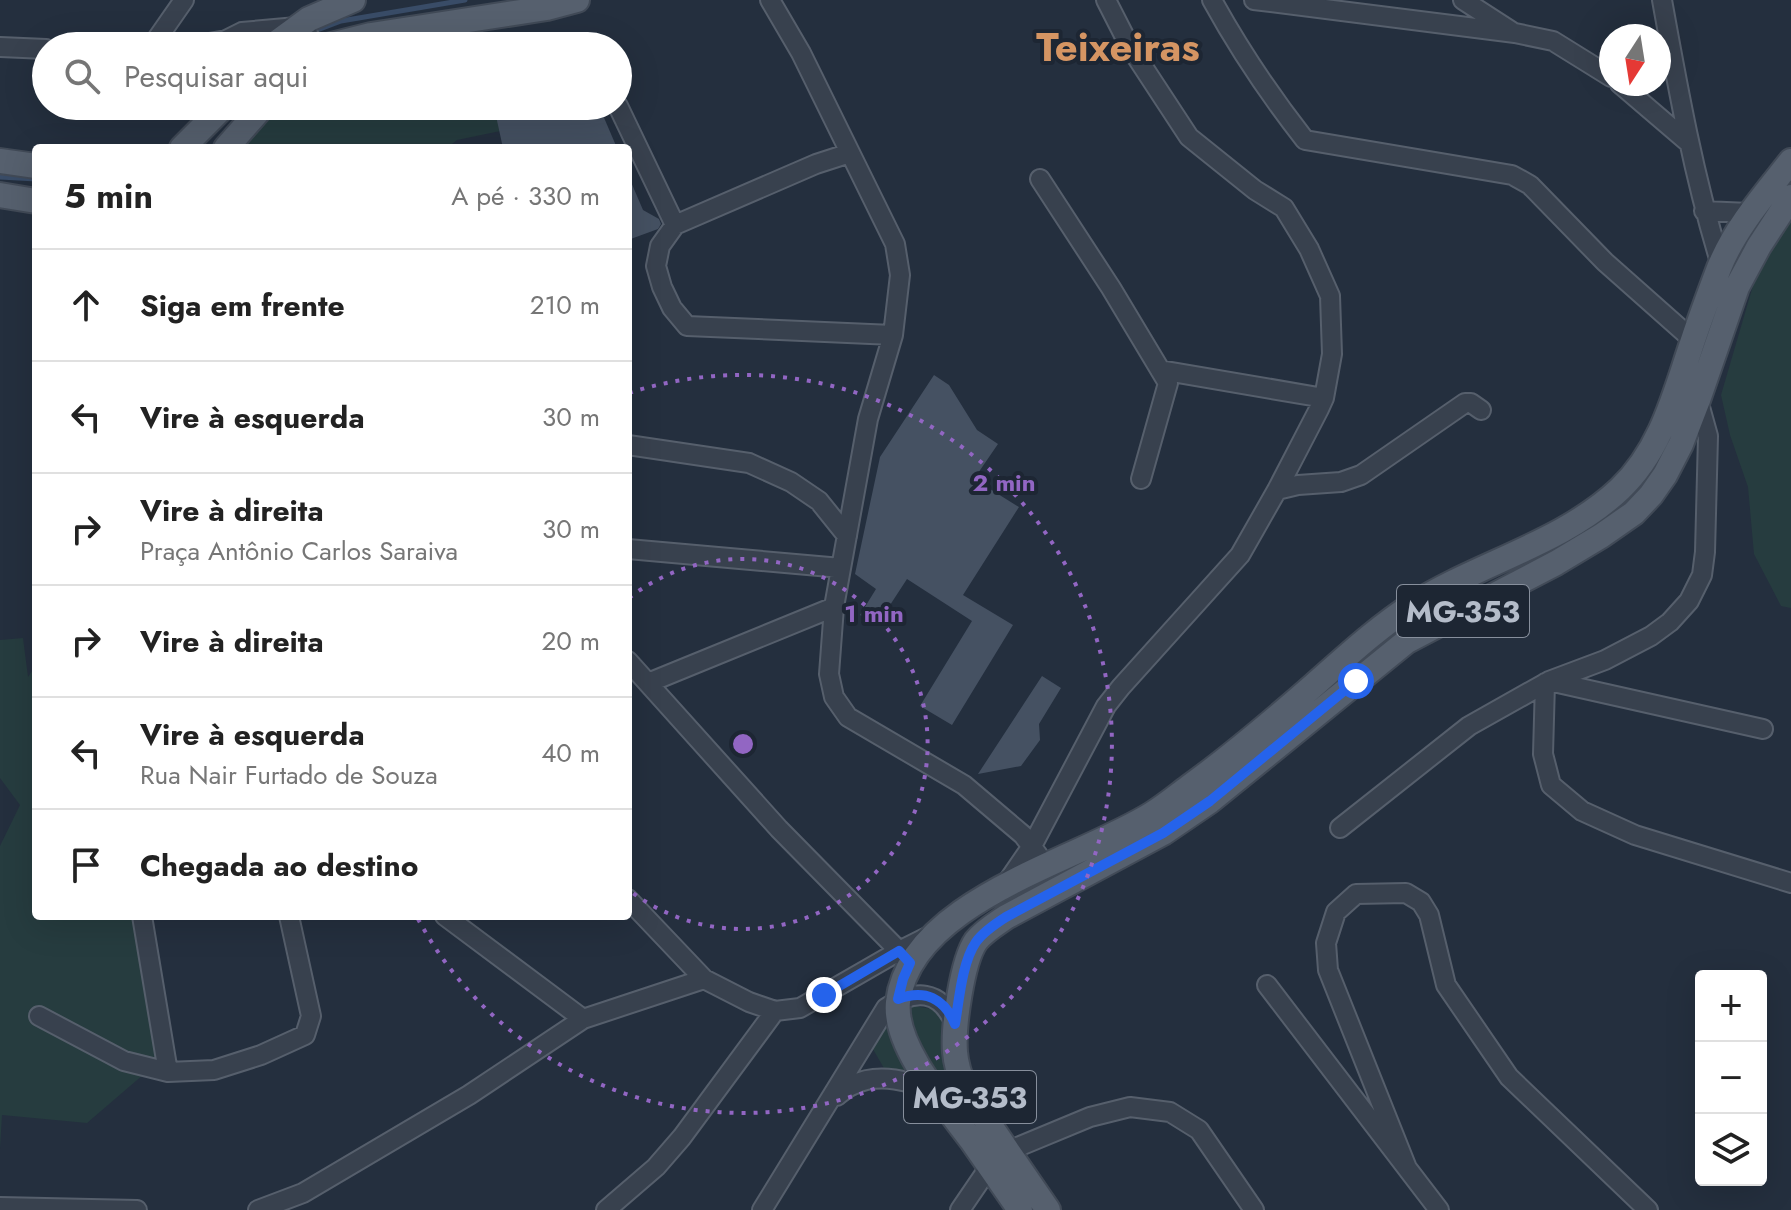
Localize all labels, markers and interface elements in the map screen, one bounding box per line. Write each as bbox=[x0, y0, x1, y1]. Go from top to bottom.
district label: Teixeiras bbox=[1036, 18, 1200, 76]
north arrow bbox=[1599, 24, 1671, 96]
search box bbox=[32, 32, 632, 120]
icon: search bbox=[60, 54, 104, 98]
text: Pesquisar aqui bbox=[124, 55, 309, 98]
text: 5 min bbox=[64, 172, 153, 221]
text: A pé · 330 m bbox=[451, 177, 600, 215]
icon: ahead bbox=[64, 283, 108, 327]
text: Siga em frente bbox=[140, 284, 345, 327]
text: 210 m bbox=[530, 286, 600, 324]
icon: left bbox=[64, 395, 108, 439]
text: Vire à esquerda bbox=[140, 396, 365, 439]
text: 30 m bbox=[542, 398, 600, 436]
text: 2 min bbox=[972, 465, 1036, 500]
text: Vire à direita bbox=[140, 489, 324, 532]
icon: right bbox=[64, 507, 108, 551]
text: 30 m bbox=[542, 510, 600, 548]
text: Praça Antônio Carlos Saraiva bbox=[140, 532, 458, 570]
road number: MG-353 bbox=[1397, 585, 1529, 637]
text: 1 min bbox=[844, 596, 904, 631]
icon: right bbox=[64, 619, 108, 663]
text: Vire à direita bbox=[140, 620, 324, 663]
text: 20 m bbox=[542, 622, 600, 660]
route start bbox=[1338, 663, 1374, 699]
text: Vire à esquerda bbox=[140, 713, 365, 756]
centre of rings bbox=[729, 730, 757, 758]
icon: left bbox=[64, 731, 108, 775]
text: 40 m bbox=[541, 734, 600, 772]
text: Rua Nair Furtado de Souza bbox=[140, 756, 438, 794]
icon: arrive bbox=[64, 843, 108, 887]
text: Chegada ao destino bbox=[140, 844, 418, 887]
map controls bbox=[1695, 970, 1767, 1186]
button: + bbox=[1695, 970, 1767, 1042]
route end bbox=[806, 977, 842, 1013]
button: − bbox=[1695, 1042, 1767, 1114]
road number: MG-353 bbox=[904, 1071, 1036, 1123]
button: layers bbox=[1695, 1114, 1767, 1186]

